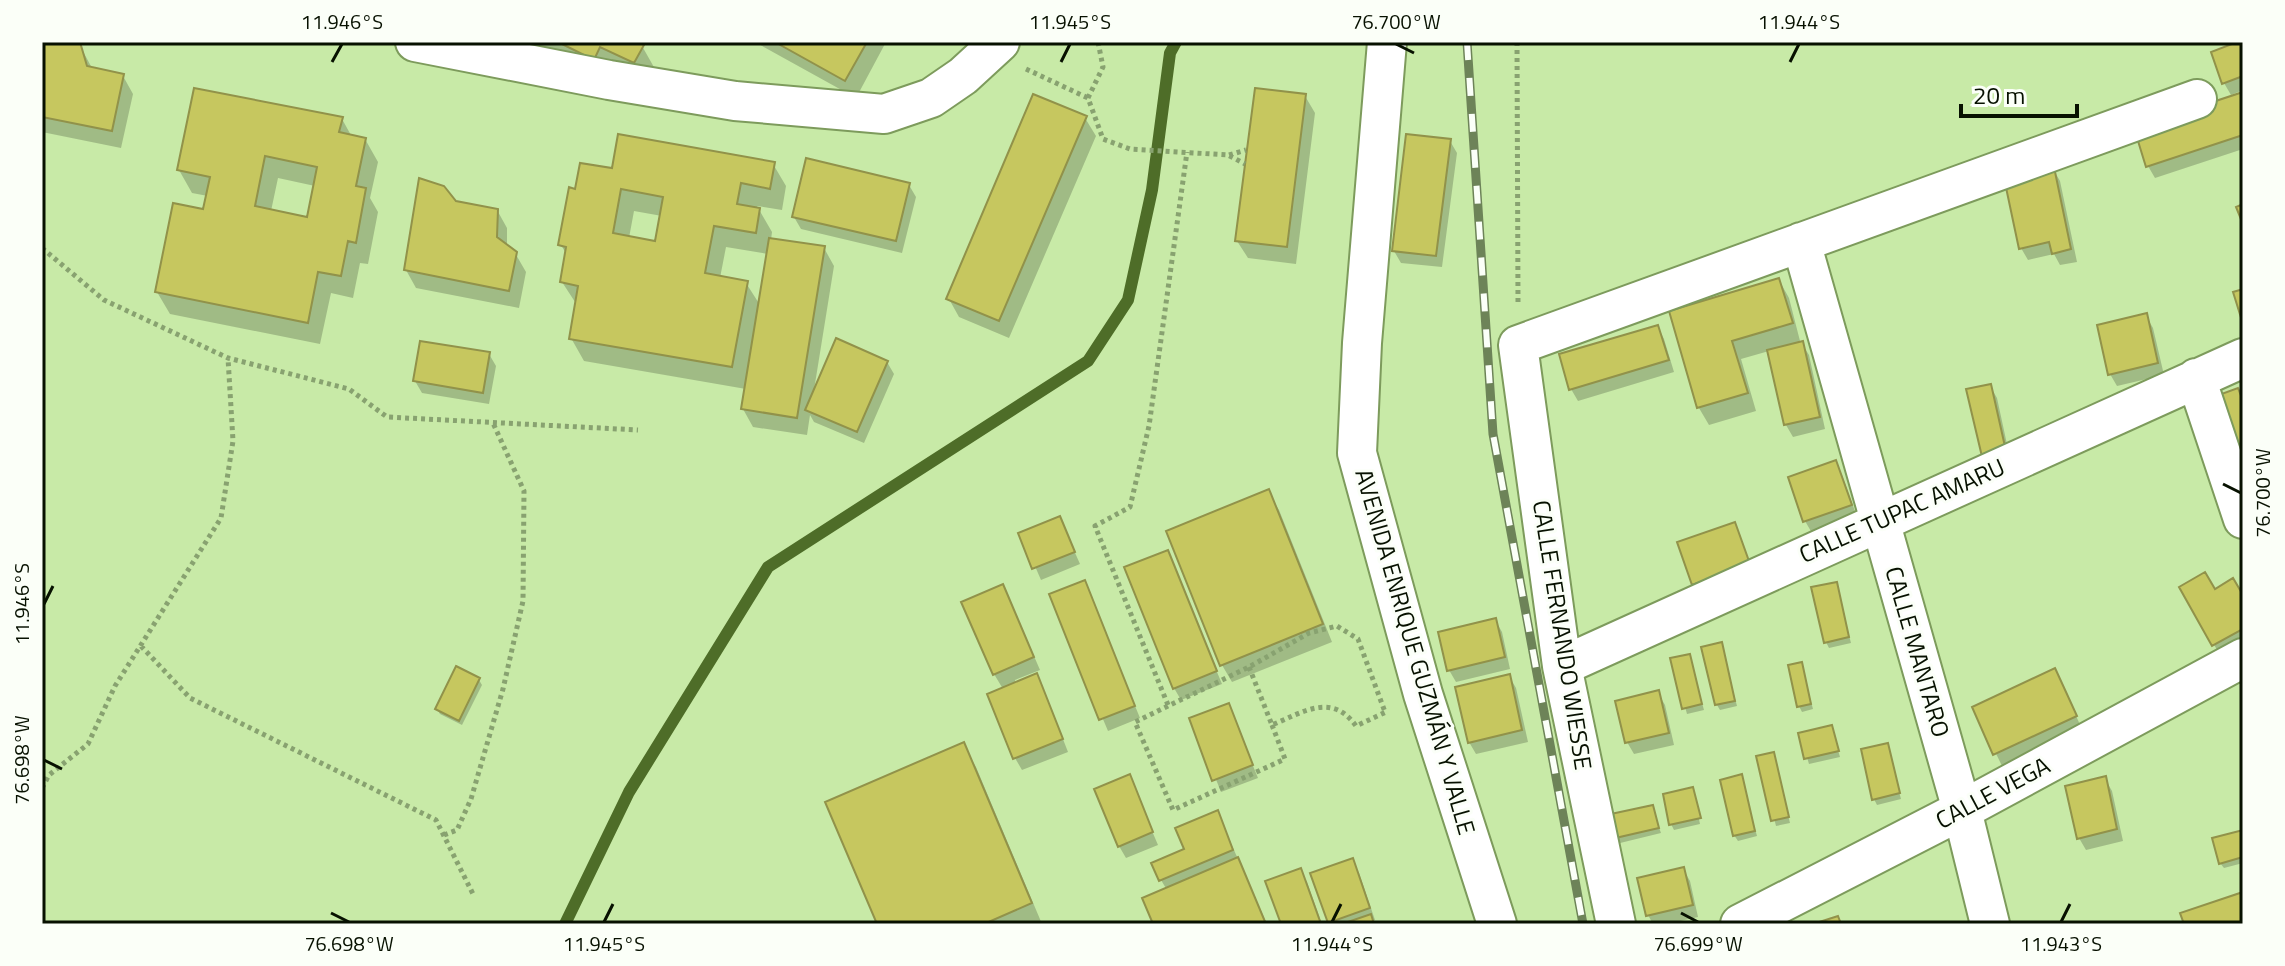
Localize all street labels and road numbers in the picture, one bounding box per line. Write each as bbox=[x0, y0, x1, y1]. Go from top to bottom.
street label: CALLE TUPAC AMARU bbox=[1793, 449, 2010, 572]
street label: AVENIDA ENRIQUE GUZMÁN Y VALLE bbox=[1346, 465, 1485, 839]
street label: CALLE FERNANDO WIESSE bbox=[1524, 497, 1602, 772]
street label: CALLE MANTARO bbox=[1876, 562, 1960, 741]
street label: CALLE VEGA bbox=[1929, 747, 2056, 837]

